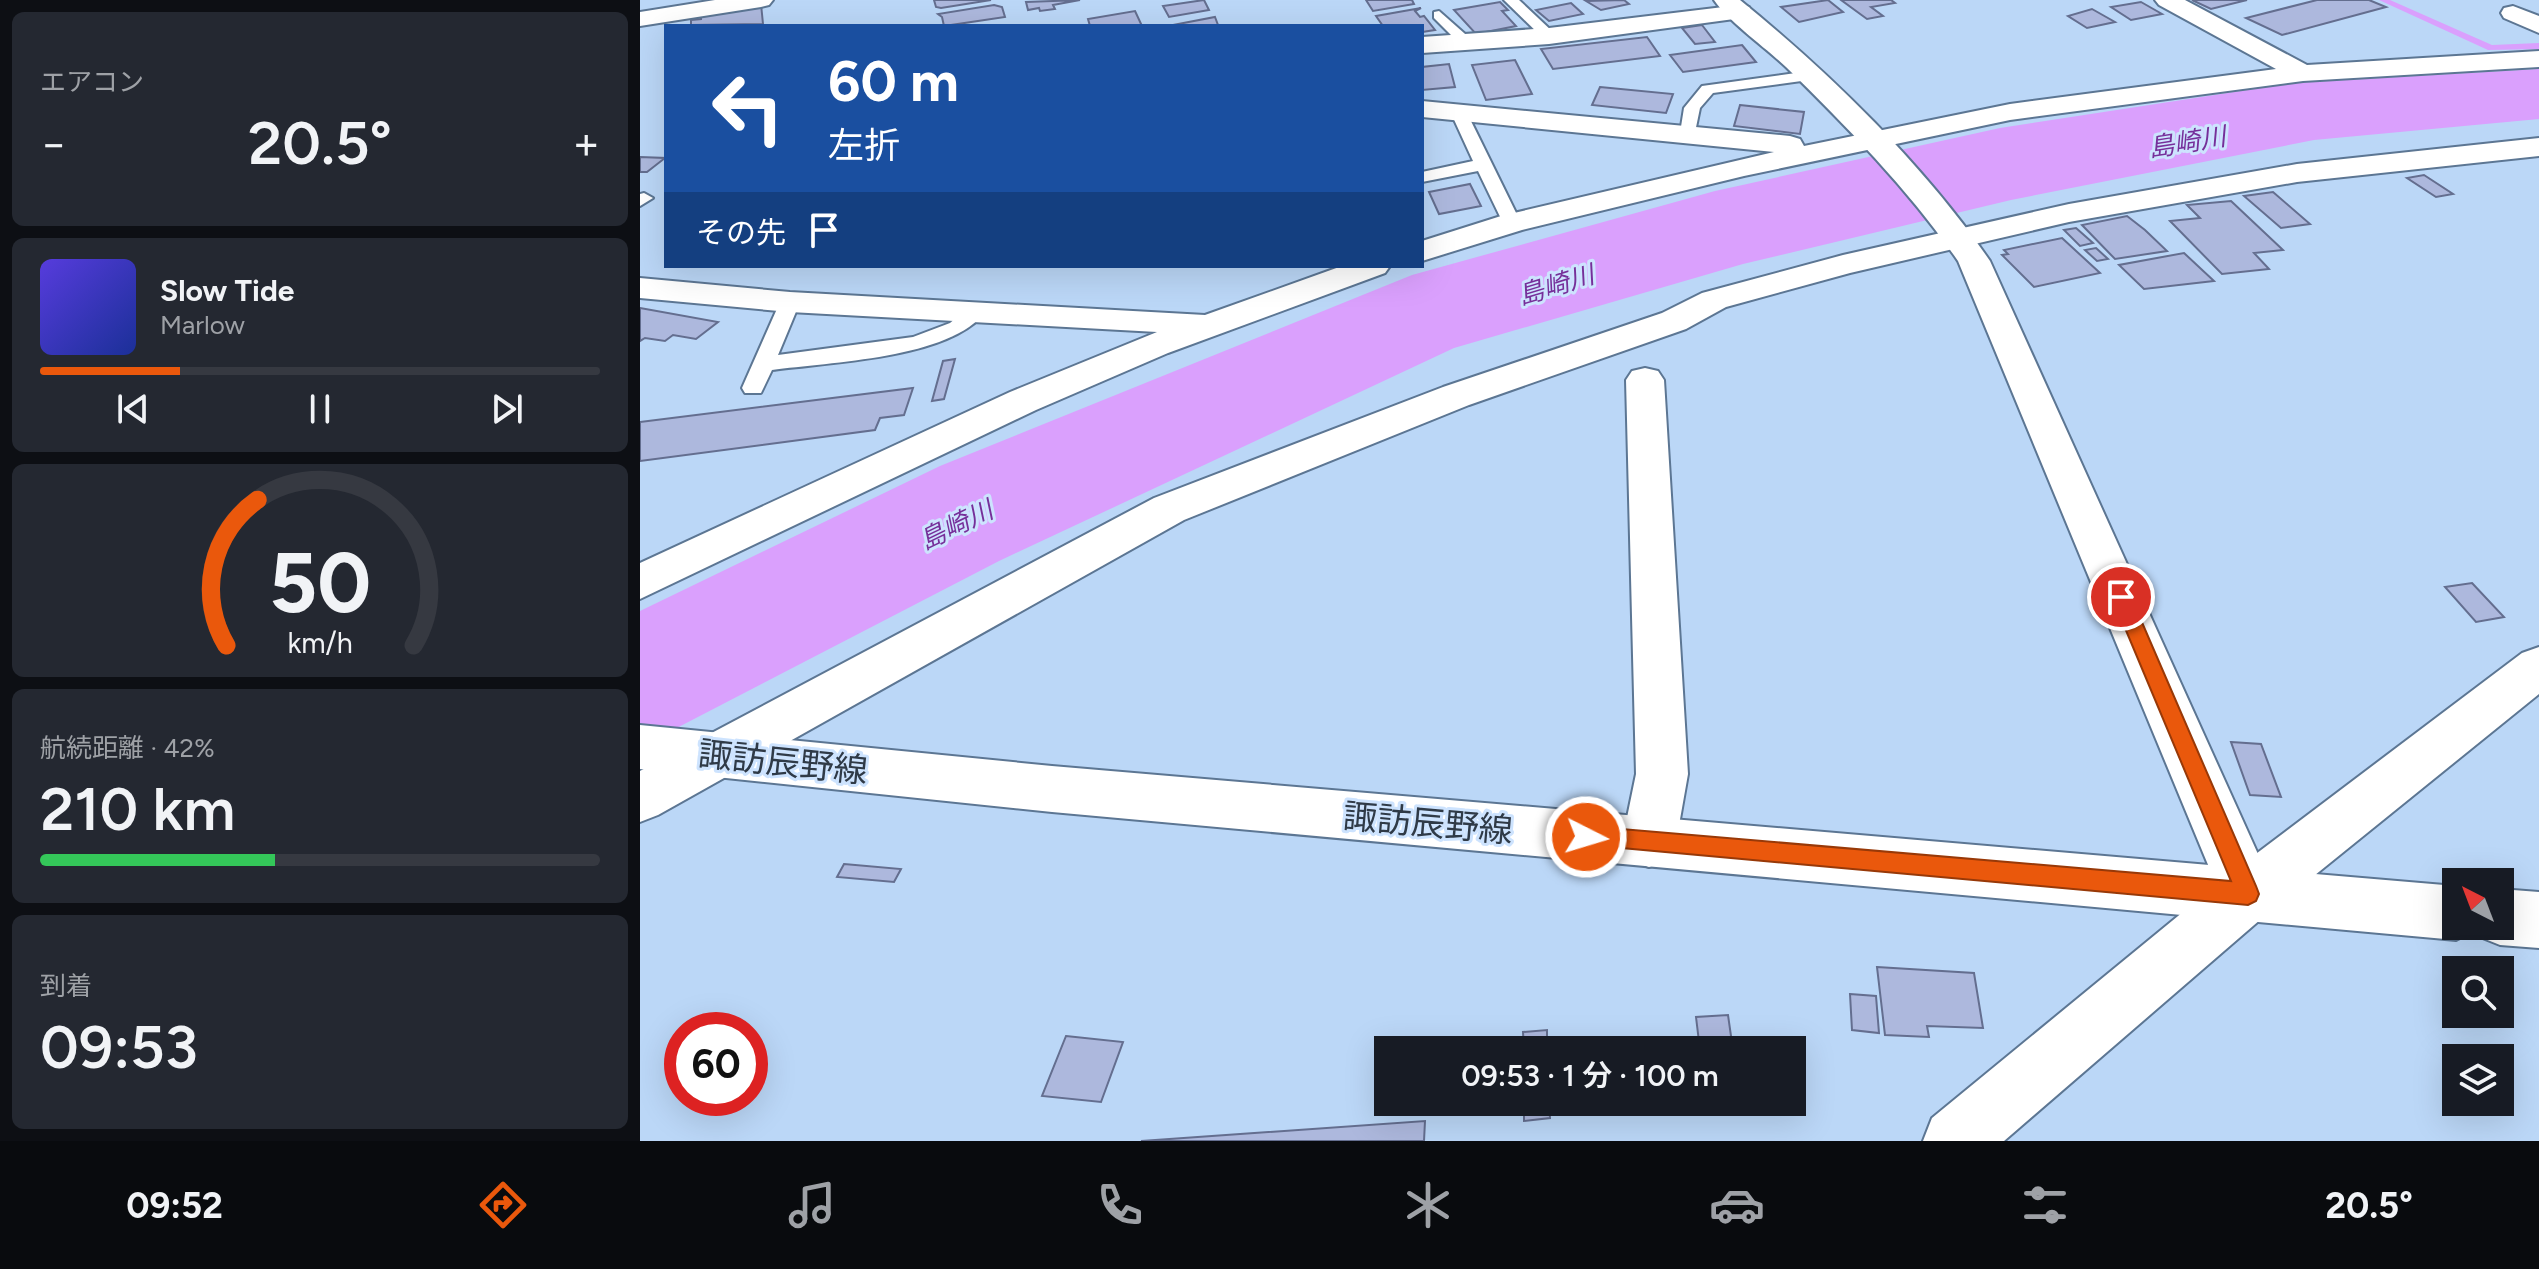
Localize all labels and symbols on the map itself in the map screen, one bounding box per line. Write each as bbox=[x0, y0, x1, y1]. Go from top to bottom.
water label: 島崎川 bbox=[2146, 120, 2231, 164]
water label: 島崎川 bbox=[1514, 257, 1601, 312]
water label: 島崎川 bbox=[914, 492, 1001, 556]
pin bbox=[2087, 563, 2155, 631]
street label: 諏訪辰野線 bbox=[696, 733, 870, 792]
position arrow bbox=[1544, 795, 1628, 879]
street label: 諏訪辰野線 bbox=[1341, 796, 1514, 851]
north arrow bbox=[2442, 868, 2514, 940]
speed limit sign: 60 bbox=[664, 1012, 768, 1116]

